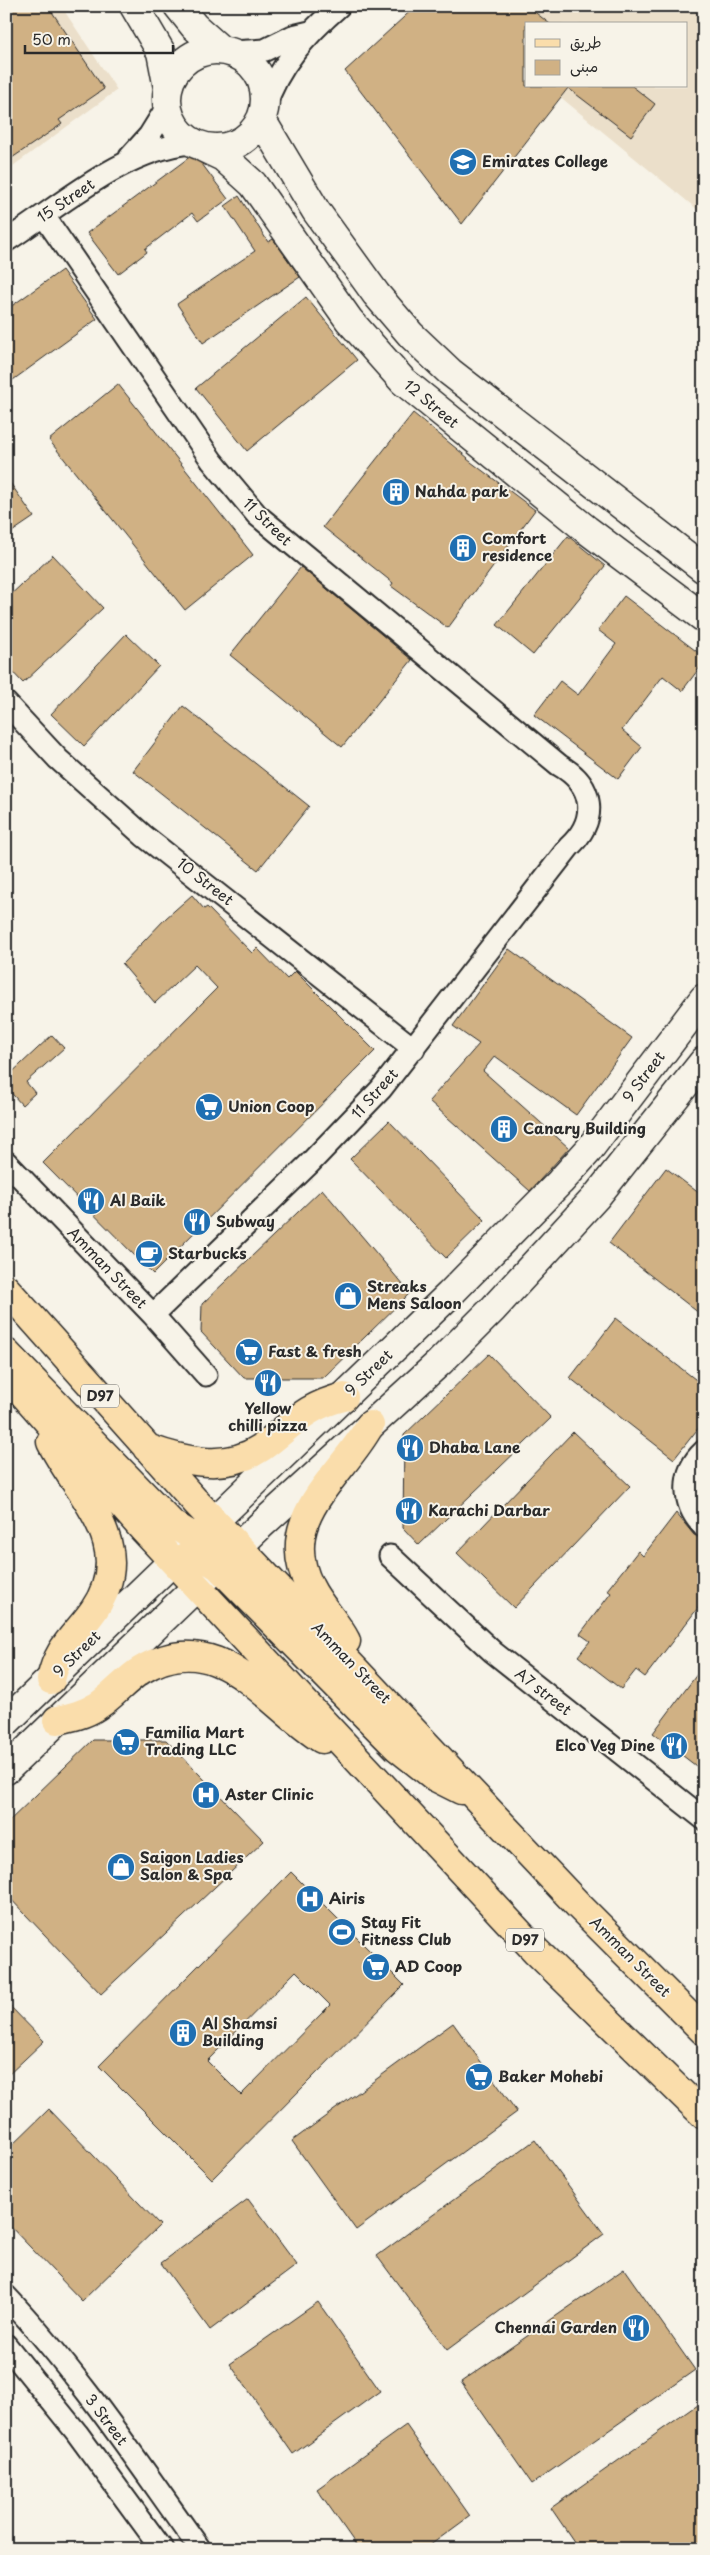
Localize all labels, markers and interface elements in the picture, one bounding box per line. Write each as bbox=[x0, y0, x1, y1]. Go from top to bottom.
scale bar bbox=[25, 22, 172, 54]
legend bbox=[525, 22, 688, 88]
text: 50 m bbox=[32, 27, 71, 50]
text: طريق bbox=[570, 30, 602, 53]
text: مبنى bbox=[570, 54, 598, 77]
school or university icon: Emirates College bbox=[448, 147, 478, 177]
place label: Emirates College bbox=[482, 149, 608, 172]
street label: 15 Street bbox=[32, 172, 99, 228]
street label: 12 Street bbox=[399, 373, 465, 433]
building icon: Nahda park bbox=[381, 477, 411, 507]
place label: Nahda park bbox=[415, 479, 509, 502]
street label: 11 Street bbox=[238, 491, 298, 550]
place label: Comfort residence bbox=[482, 526, 552, 566]
building icon: Comfort residence bbox=[448, 533, 478, 563]
street label: 10 Street bbox=[173, 851, 239, 910]
street label: 9 Street bbox=[616, 1046, 670, 1107]
street label: 11 Street bbox=[345, 1063, 403, 1123]
supermarket icon: Union Coop bbox=[194, 1092, 224, 1122]
place label: Union Coop bbox=[228, 1094, 314, 1117]
building icon: Canary Building bbox=[489, 1114, 519, 1144]
place label: Canary Building bbox=[523, 1116, 646, 1139]
restaurant icon: Al Baik bbox=[76, 1186, 106, 1216]
place label: Al Baik bbox=[109, 1188, 166, 1211]
restaurant icon: Subway bbox=[182, 1207, 212, 1237]
place label: Subway bbox=[216, 1209, 275, 1232]
street label: Amman Street bbox=[63, 1221, 153, 1313]
cafe icon: Starbucks bbox=[134, 1239, 164, 1269]
place label: Starbucks bbox=[168, 1241, 247, 1264]
place label: Streaks Mens Saloon bbox=[367, 1274, 462, 1314]
shop icon: Streaks Mens Saloon bbox=[333, 1281, 363, 1311]
supermarket icon: Fast & fresh bbox=[234, 1337, 264, 1367]
place label: Fast & fresh bbox=[268, 1339, 362, 1362]
street label: 9 Street bbox=[339, 1343, 397, 1401]
restaurant icon: Yellow chilli pizza bbox=[253, 1368, 283, 1398]
road number: D97 bbox=[81, 1384, 119, 1408]
place label: Yellow chilli pizza bbox=[228, 1396, 308, 1436]
restaurant icon: Dhaba Lane bbox=[395, 1433, 425, 1463]
place label: Dhaba Lane bbox=[429, 1435, 521, 1458]
restaurant icon: Karachi Darbar bbox=[394, 1496, 424, 1526]
place label: Karachi Darbar bbox=[428, 1498, 550, 1521]
street label: Amman Street bbox=[307, 1616, 397, 1708]
street label: 9 Street bbox=[47, 1624, 105, 1682]
street label: A7 street bbox=[511, 1661, 577, 1720]
place label: Familia Mart Trading LLC bbox=[145, 1720, 244, 1760]
supermarket icon: Familia Mart Trading LLC bbox=[111, 1727, 141, 1757]
restaurant icon: Elco Veg Dine bbox=[659, 1731, 689, 1761]
place label: Elco Veg Dine bbox=[555, 1733, 656, 1756]
hospital icon: Aster Clinic bbox=[191, 1780, 221, 1810]
place label: Aster Clinic bbox=[224, 1782, 314, 1805]
place label: Saigon Ladies Salon & Spa bbox=[140, 1845, 244, 1885]
shop icon: Saigon Ladies Salon & Spa bbox=[106, 1852, 136, 1882]
hospital icon: Airis bbox=[295, 1884, 325, 1914]
place label: Airis bbox=[329, 1886, 365, 1909]
place label: Stay Fit Fitness Club bbox=[361, 1910, 452, 1950]
street label: Amman Street bbox=[585, 1910, 677, 2002]
sports icon: Stay Fit Fitness Club bbox=[327, 1917, 357, 1947]
road number: D97 bbox=[506, 1928, 544, 1952]
supermarket icon: AD Coop bbox=[361, 1952, 391, 1982]
place label: AD Coop bbox=[395, 1954, 462, 1977]
place label: Al Shamsi Building bbox=[201, 2011, 278, 2051]
building icon: Al Shamsi Building bbox=[168, 2018, 198, 2048]
supermarket icon: Baker Mohebi bbox=[464, 2062, 494, 2092]
place label: Baker Mohebi bbox=[498, 2064, 604, 2087]
restaurant icon: Chennai Garden bbox=[621, 2313, 651, 2343]
place label: Chennai Garden bbox=[495, 2315, 617, 2338]
street label: 3 Street bbox=[80, 2388, 134, 2450]

